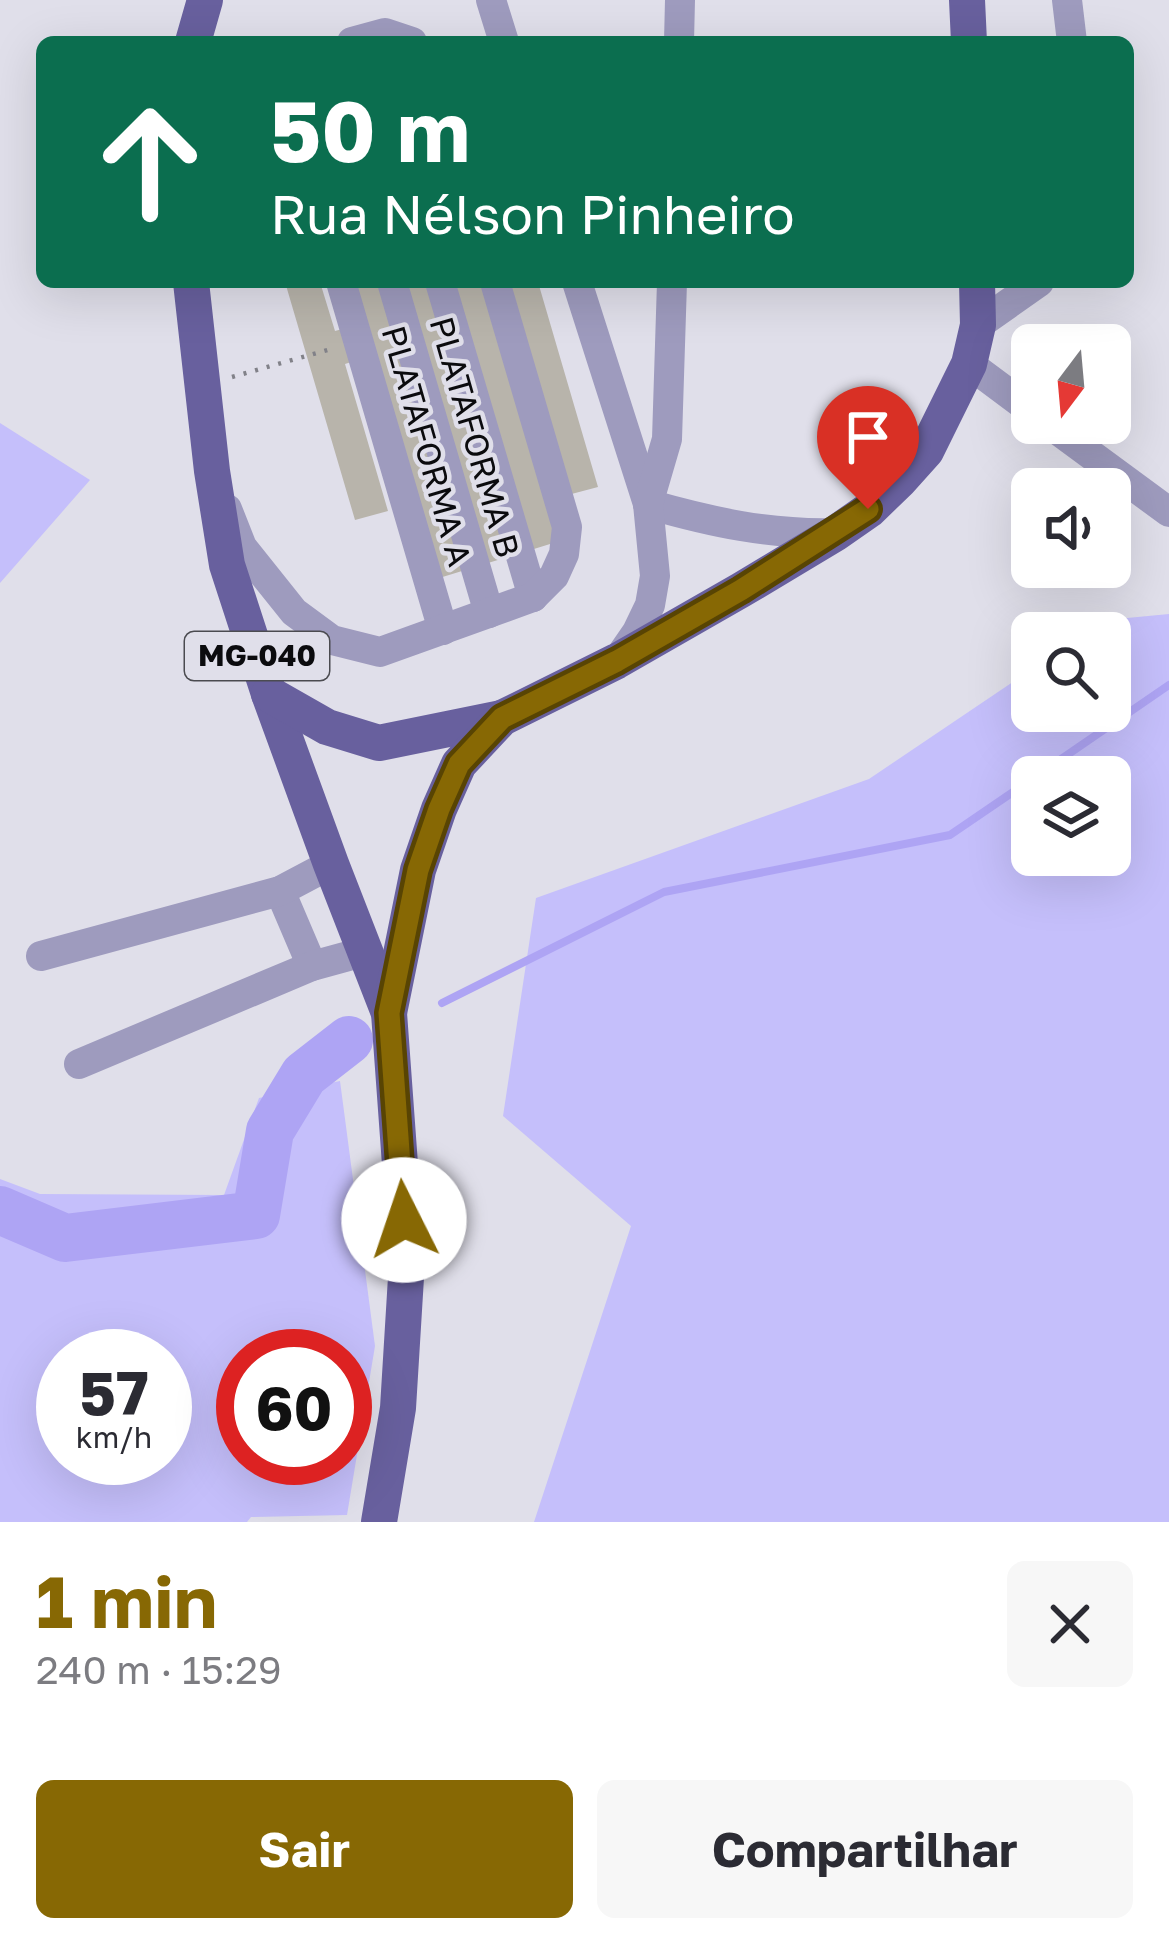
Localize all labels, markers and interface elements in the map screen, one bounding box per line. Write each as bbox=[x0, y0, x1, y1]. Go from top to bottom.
text: 50 m bbox=[270, 80, 470, 180]
icon: ahead bbox=[72, 84, 228, 240]
text: Rua Nélson Pinheiro bbox=[270, 181, 795, 246]
street label: PLATAFORMA B bbox=[423, 312, 528, 561]
street label: PLATAFORMA A bbox=[375, 321, 480, 570]
north arrow bbox=[1011, 324, 1131, 444]
map controls bbox=[1011, 324, 1131, 876]
pin bbox=[817, 386, 919, 509]
icon: arrive bbox=[835, 404, 901, 470]
button: sound bbox=[1011, 468, 1131, 588]
button: search bbox=[1011, 612, 1131, 732]
road number: MG-040 bbox=[185, 632, 329, 680]
button: layers bbox=[1011, 756, 1131, 876]
position arrow bbox=[341, 1157, 467, 1283]
speed limit sign: 60 bbox=[216, 1329, 372, 1485]
text: 57 bbox=[79, 1356, 149, 1428]
text: km/h bbox=[76, 1419, 152, 1455]
text: 1 min bbox=[36, 1557, 217, 1644]
button: close bbox=[1007, 1561, 1133, 1687]
text: 240 m · 15:29 bbox=[36, 1646, 282, 1693]
button: Sair bbox=[36, 1780, 573, 1918]
button: Compartilhar bbox=[597, 1780, 1133, 1918]

